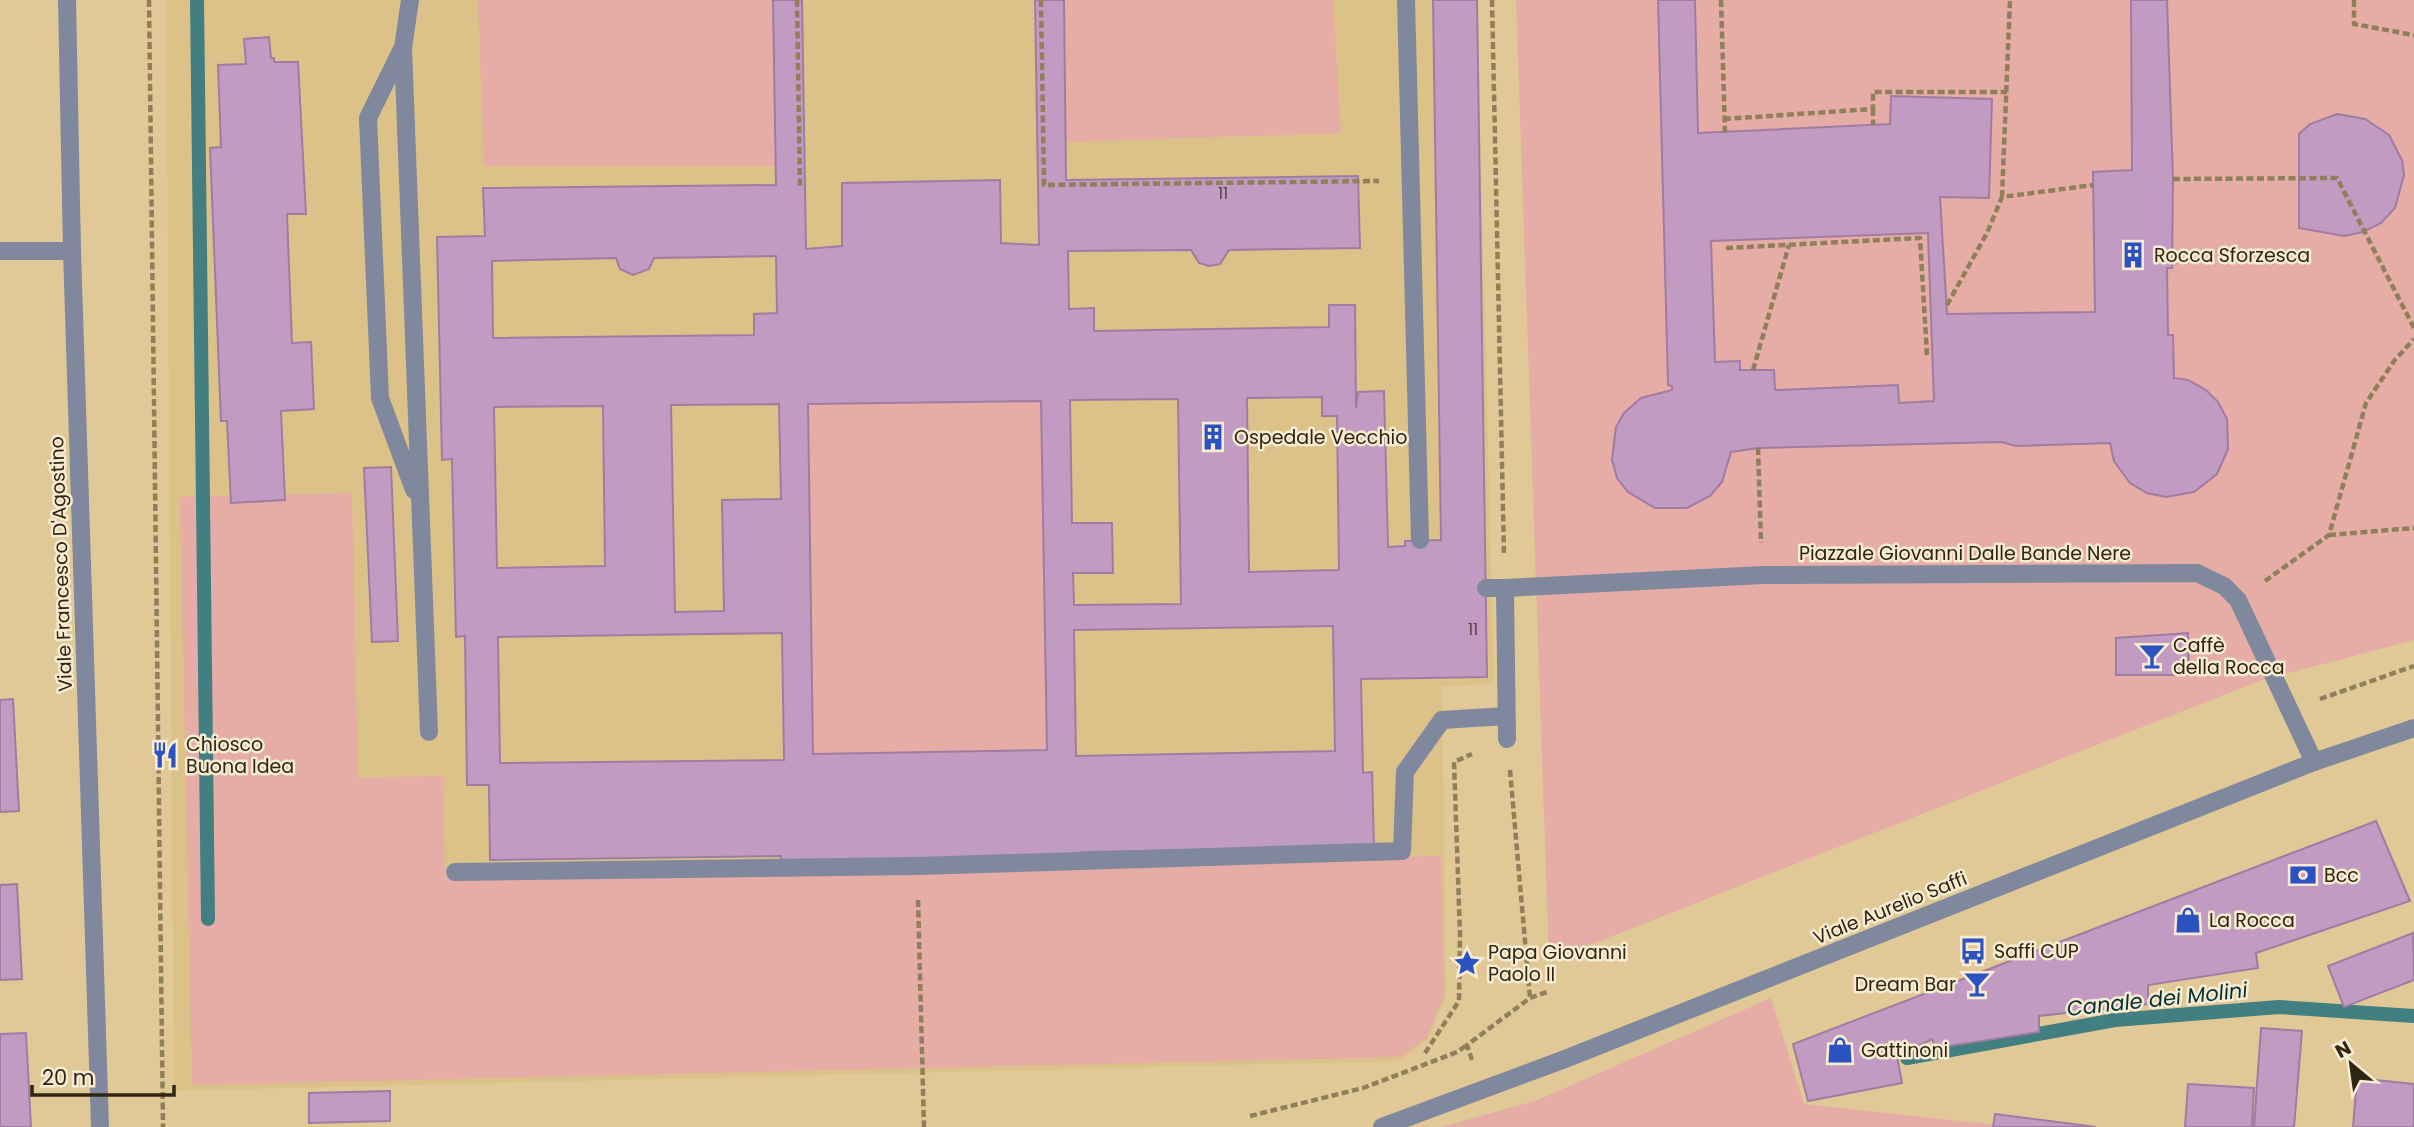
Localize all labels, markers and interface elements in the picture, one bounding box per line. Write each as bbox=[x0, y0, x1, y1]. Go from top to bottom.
house number: 11 bbox=[1218, 182, 1228, 205]
building icon: Rocca Sforzesca bbox=[2118, 240, 2148, 270]
place label: Rocca Sforzesca bbox=[2154, 242, 2310, 269]
building icon: Ospedale Vecchio bbox=[1198, 422, 1228, 452]
place label: Ospedale Vecchio bbox=[1234, 424, 1407, 451]
street label: Viale Francesco D'Agostino bbox=[43, 436, 79, 692]
street label: Piazzale Giovanni Dalle Bande Nere bbox=[1799, 540, 2131, 567]
house number: 11 bbox=[1468, 618, 1478, 641]
place label: Caffè della Rocca bbox=[2173, 632, 2285, 681]
bar icon: Caffè della Rocca bbox=[2137, 641, 2167, 671]
place label: Chiosco Buona Idea bbox=[186, 731, 294, 780]
restaurant icon: Chiosco Buona Idea bbox=[150, 740, 180, 770]
bank icon: Bcc bbox=[2288, 860, 2318, 890]
place label: Bcc bbox=[2324, 862, 2359, 889]
street label: Viale Aurelio Saffi bbox=[1809, 865, 1971, 951]
shop icon: La Rocca bbox=[2173, 905, 2203, 935]
place label: La Rocca bbox=[2209, 907, 2295, 934]
bus stop icon: Saffi CUP bbox=[1958, 936, 1988, 966]
place label: Saffi CUP bbox=[1994, 938, 2079, 965]
place label: Papa Giovanni Paolo II bbox=[1488, 939, 1627, 988]
place icon: Papa Giovanni Paolo II bbox=[1452, 948, 1482, 978]
bar icon: Dream Bar bbox=[1962, 969, 1992, 999]
place label: Dream Bar bbox=[1855, 971, 1956, 998]
water label: Canale dei Molini bbox=[2065, 975, 2250, 1023]
north arrow bbox=[2316, 1029, 2386, 1099]
text: N bbox=[2330, 1034, 2356, 1065]
shop icon: Gattinoni bbox=[1825, 1035, 1855, 1065]
place label: Gattinoni bbox=[1861, 1037, 1948, 1064]
scale bar bbox=[32, 1054, 173, 1098]
text: 20 m bbox=[42, 1063, 95, 1092]

